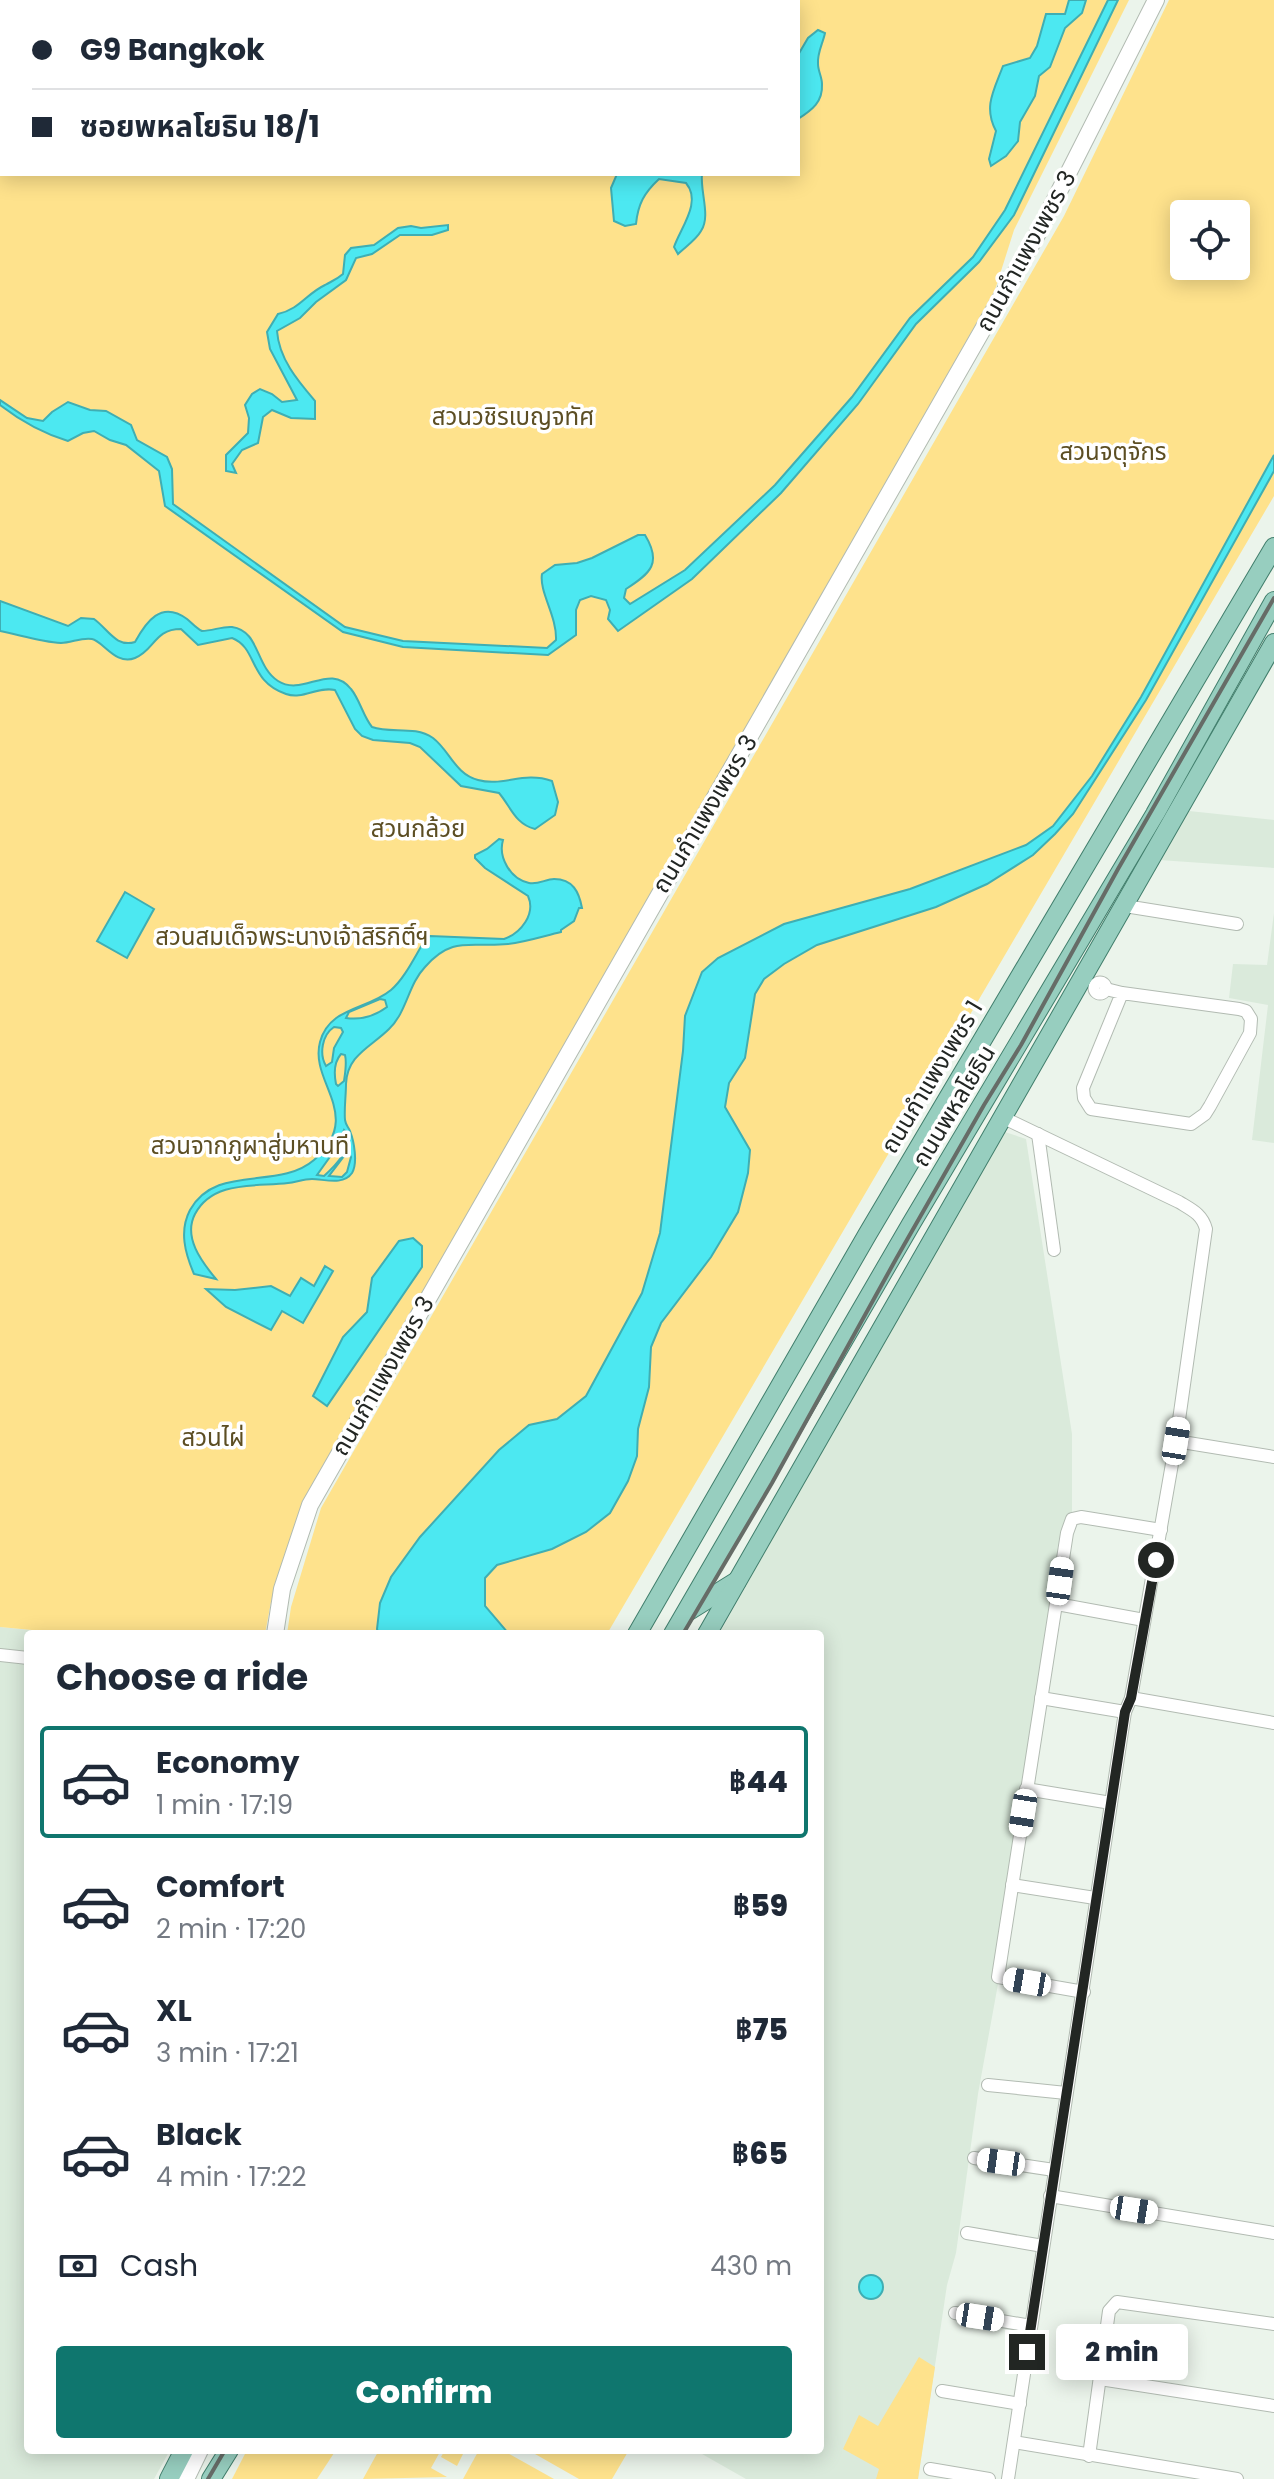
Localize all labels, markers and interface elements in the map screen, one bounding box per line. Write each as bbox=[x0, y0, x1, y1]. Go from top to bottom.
text: G9 Bangkok bbox=[80, 28, 265, 71]
text: ซอยพหลโยธิน 18/1 bbox=[80, 105, 320, 148]
street label: ถนนกำแพงเพชร 3 bbox=[968, 164, 1084, 337]
map controls bbox=[1170, 200, 1250, 280]
button: locate bbox=[1170, 200, 1250, 280]
park label: สวนวชิรเบญจทัศ bbox=[432, 400, 594, 433]
park label: สวนจตุจักร bbox=[1059, 435, 1167, 468]
street label: ถนนกำแพงเพชร 3 bbox=[644, 728, 765, 899]
park label: สวนกล้วย bbox=[371, 812, 465, 845]
park label: สวนสมเด็จพระนางเจ้าสิริกิติ์ฯ bbox=[155, 920, 429, 953]
street label: ถนนกำแพงเพชร 1 bbox=[873, 994, 990, 1159]
street label: ถนนพหลโยธิน bbox=[904, 1039, 1003, 1173]
park label: สวนจากภูผาสู่มหานที bbox=[151, 1129, 349, 1162]
street label: ถนนกำแพงเพชร 3 bbox=[323, 1290, 442, 1462]
car bbox=[1160, 1415, 1192, 1467]
park label: สวนไผ่ bbox=[181, 1421, 245, 1454]
route start bbox=[1138, 1542, 1174, 1578]
car bbox=[1045, 1556, 1075, 1606]
text: Choose a ride bbox=[56, 1652, 308, 1703]
text: Economy bbox=[156, 1741, 300, 1784]
icon: car bbox=[60, 1746, 132, 1818]
text: ฿44 bbox=[729, 1760, 788, 1803]
text: 1 min · 17:19 bbox=[156, 1787, 293, 1823]
car bbox=[1007, 1787, 1039, 1839]
text: Comfort bbox=[156, 1865, 285, 1908]
icon: car bbox=[60, 1870, 132, 1942]
text: ฿59 bbox=[733, 1884, 788, 1927]
text: 2 min · 17:20 bbox=[156, 1911, 306, 1947]
car bbox=[1001, 1966, 1053, 1998]
text: XL bbox=[156, 1989, 192, 2032]
icon: car bbox=[60, 1994, 132, 2066]
text: ฿75 bbox=[735, 2008, 788, 2051]
text: 3 min · 17:21 bbox=[156, 2035, 299, 2071]
text: Black bbox=[156, 2113, 242, 2156]
icon: car bbox=[60, 2118, 132, 2190]
text: ฿65 bbox=[732, 2132, 788, 2175]
car bbox=[976, 2147, 1026, 2177]
text: 4 min · 17:22 bbox=[156, 2159, 306, 2195]
car bbox=[1108, 2194, 1160, 2226]
icon: cash bbox=[56, 2244, 100, 2288]
text: Cash bbox=[120, 2244, 198, 2287]
text: 430 m bbox=[710, 2248, 792, 2284]
car bbox=[954, 2301, 1006, 2333]
callout: 2 min bbox=[1055, 2324, 1187, 2380]
route end bbox=[1009, 2334, 1045, 2370]
text: 2 min bbox=[1085, 2334, 1159, 2370]
button: Confirm bbox=[56, 2346, 792, 2438]

